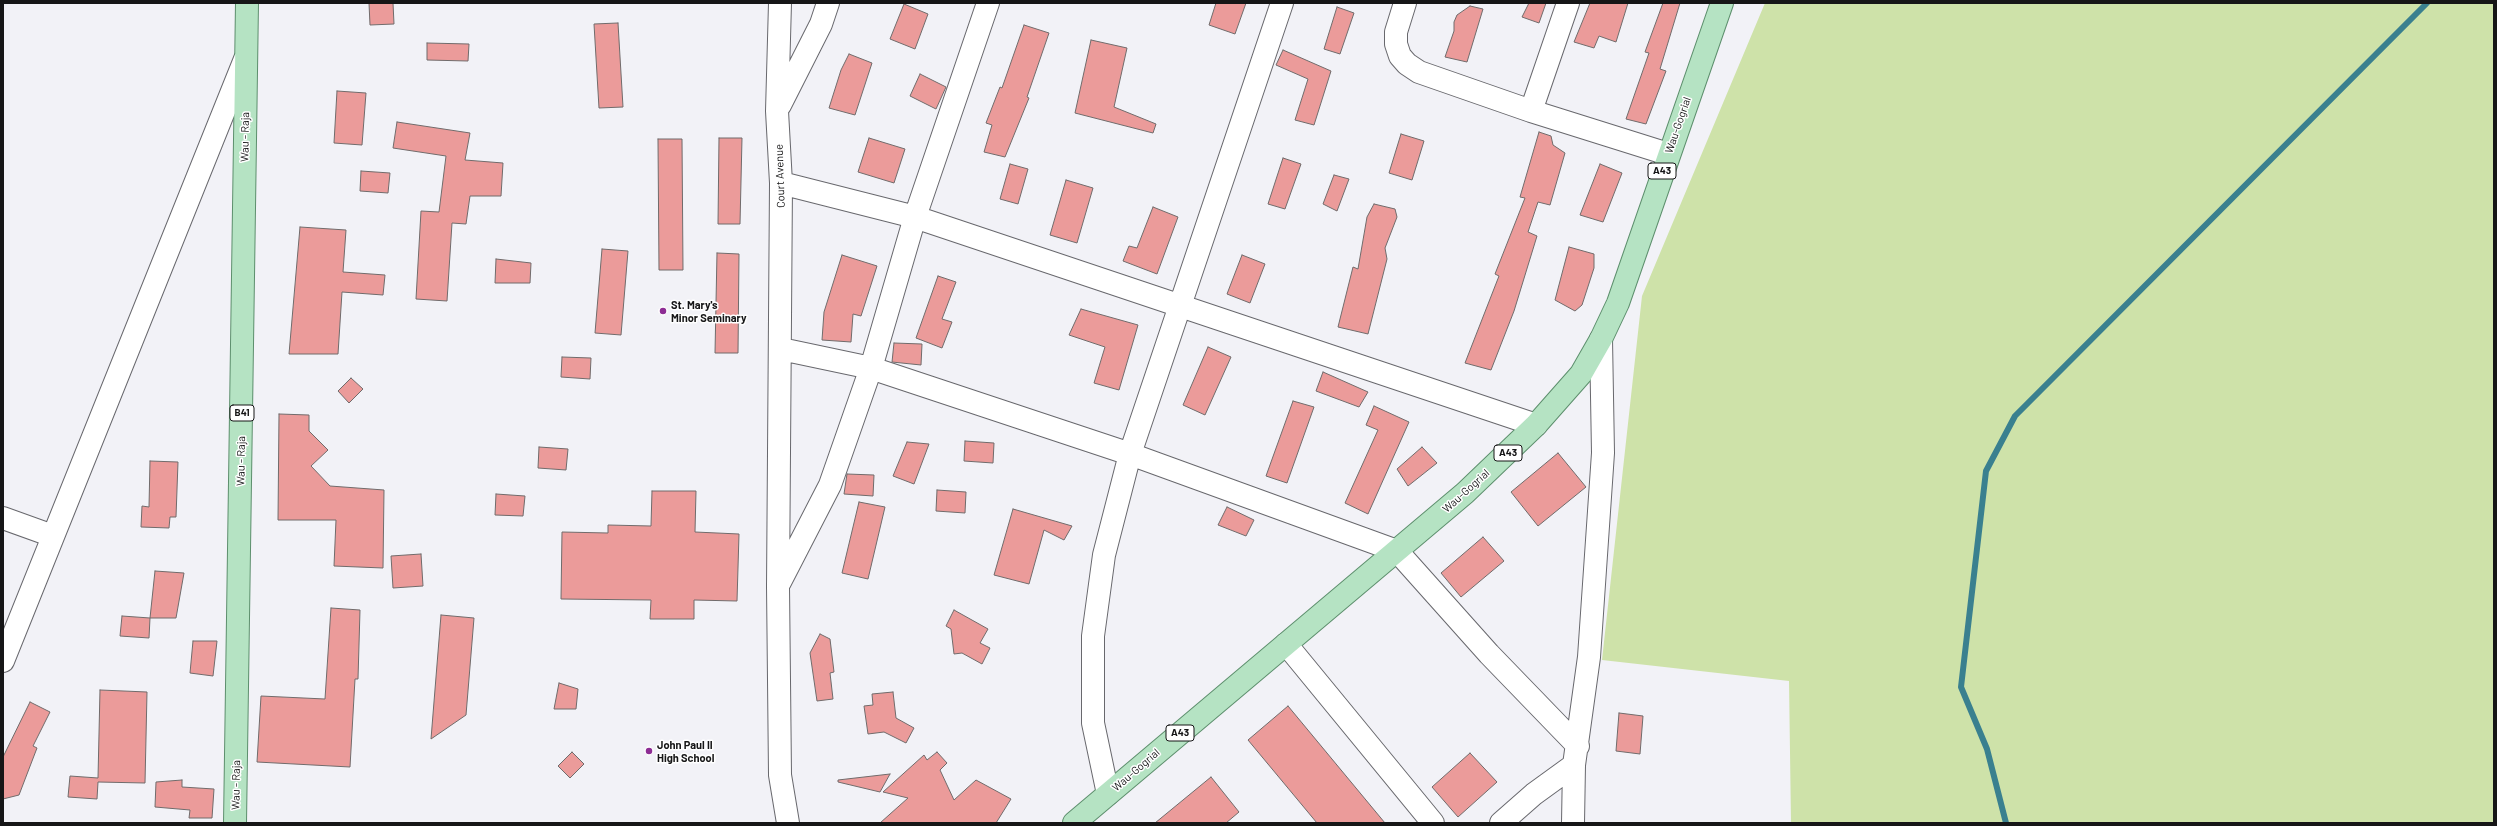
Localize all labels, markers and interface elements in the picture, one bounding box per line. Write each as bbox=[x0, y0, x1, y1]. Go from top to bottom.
street label: Wau-Gogrial bbox=[1662, 95, 1694, 155]
street label: Wau - Raja bbox=[238, 112, 252, 162]
street label: Court Avenue bbox=[772, 144, 788, 208]
road number: A43 bbox=[1648, 163, 1676, 179]
place label: St. Mary's Minor Seminary bbox=[671, 298, 746, 324]
marker: St. Mary's Minor Seminary bbox=[658, 306, 668, 316]
road number: B41 bbox=[230, 405, 254, 421]
street label: Wau - Raja bbox=[234, 436, 248, 486]
road number: A43 bbox=[1494, 445, 1522, 461]
street label: Wau-Gogrial bbox=[1440, 467, 1492, 515]
road number: A43 bbox=[1166, 725, 1194, 741]
place label: John Paul II High School bbox=[657, 738, 714, 764]
marker: John Paul II High School bbox=[644, 746, 654, 756]
street label: Wau-Gogrial bbox=[1110, 746, 1162, 794]
street label: Wau - Raja bbox=[229, 760, 243, 810]

